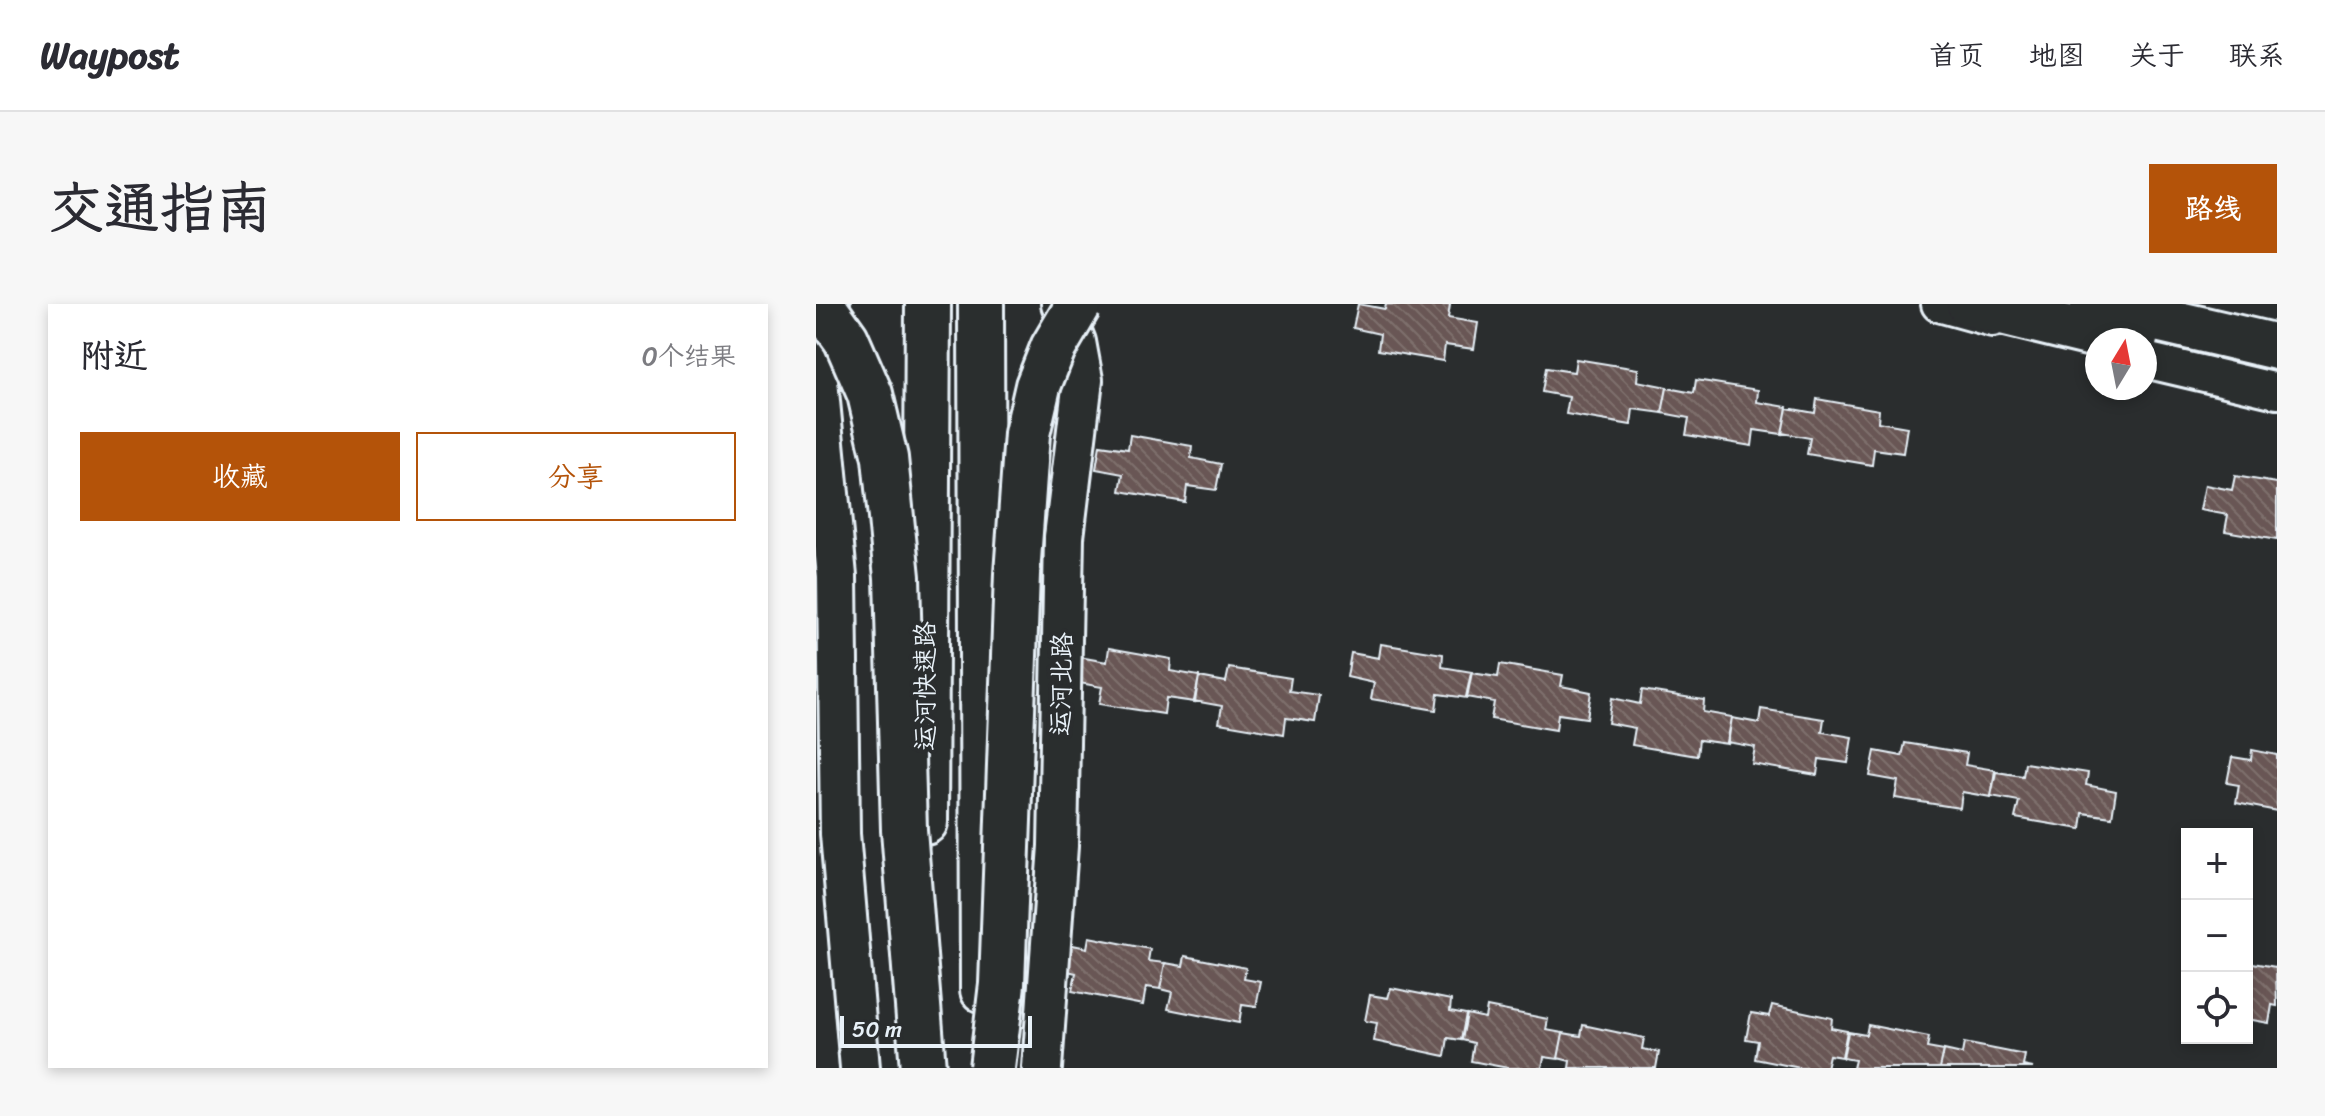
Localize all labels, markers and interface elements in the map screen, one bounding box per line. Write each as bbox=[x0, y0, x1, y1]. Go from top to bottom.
text: Waypost bbox=[40, 22, 180, 89]
text: 首页 bbox=[1929, 31, 1985, 80]
text: 地图 bbox=[2029, 31, 2085, 80]
text: 关于 bbox=[2129, 31, 2185, 80]
text: 联系 bbox=[2229, 31, 2285, 80]
text: 交通指南 bbox=[48, 159, 272, 258]
button: 路线 bbox=[2149, 164, 2277, 253]
text: 附近 bbox=[80, 326, 148, 386]
north arrow bbox=[2085, 328, 2157, 400]
text: 0个结果 bbox=[642, 333, 736, 379]
button: 收藏 bbox=[80, 432, 400, 521]
button: 分享 bbox=[416, 432, 736, 521]
street label: 运河快速路 bbox=[902, 621, 948, 751]
street label: 运河北路 bbox=[1037, 632, 1085, 736]
map controls bbox=[2181, 828, 2253, 1044]
button: + bbox=[2181, 828, 2253, 900]
button: − bbox=[2181, 900, 2253, 972]
button: locate bbox=[2181, 972, 2253, 1044]
text: 50 m bbox=[852, 1010, 902, 1049]
scale bar bbox=[840, 1012, 1032, 1048]

